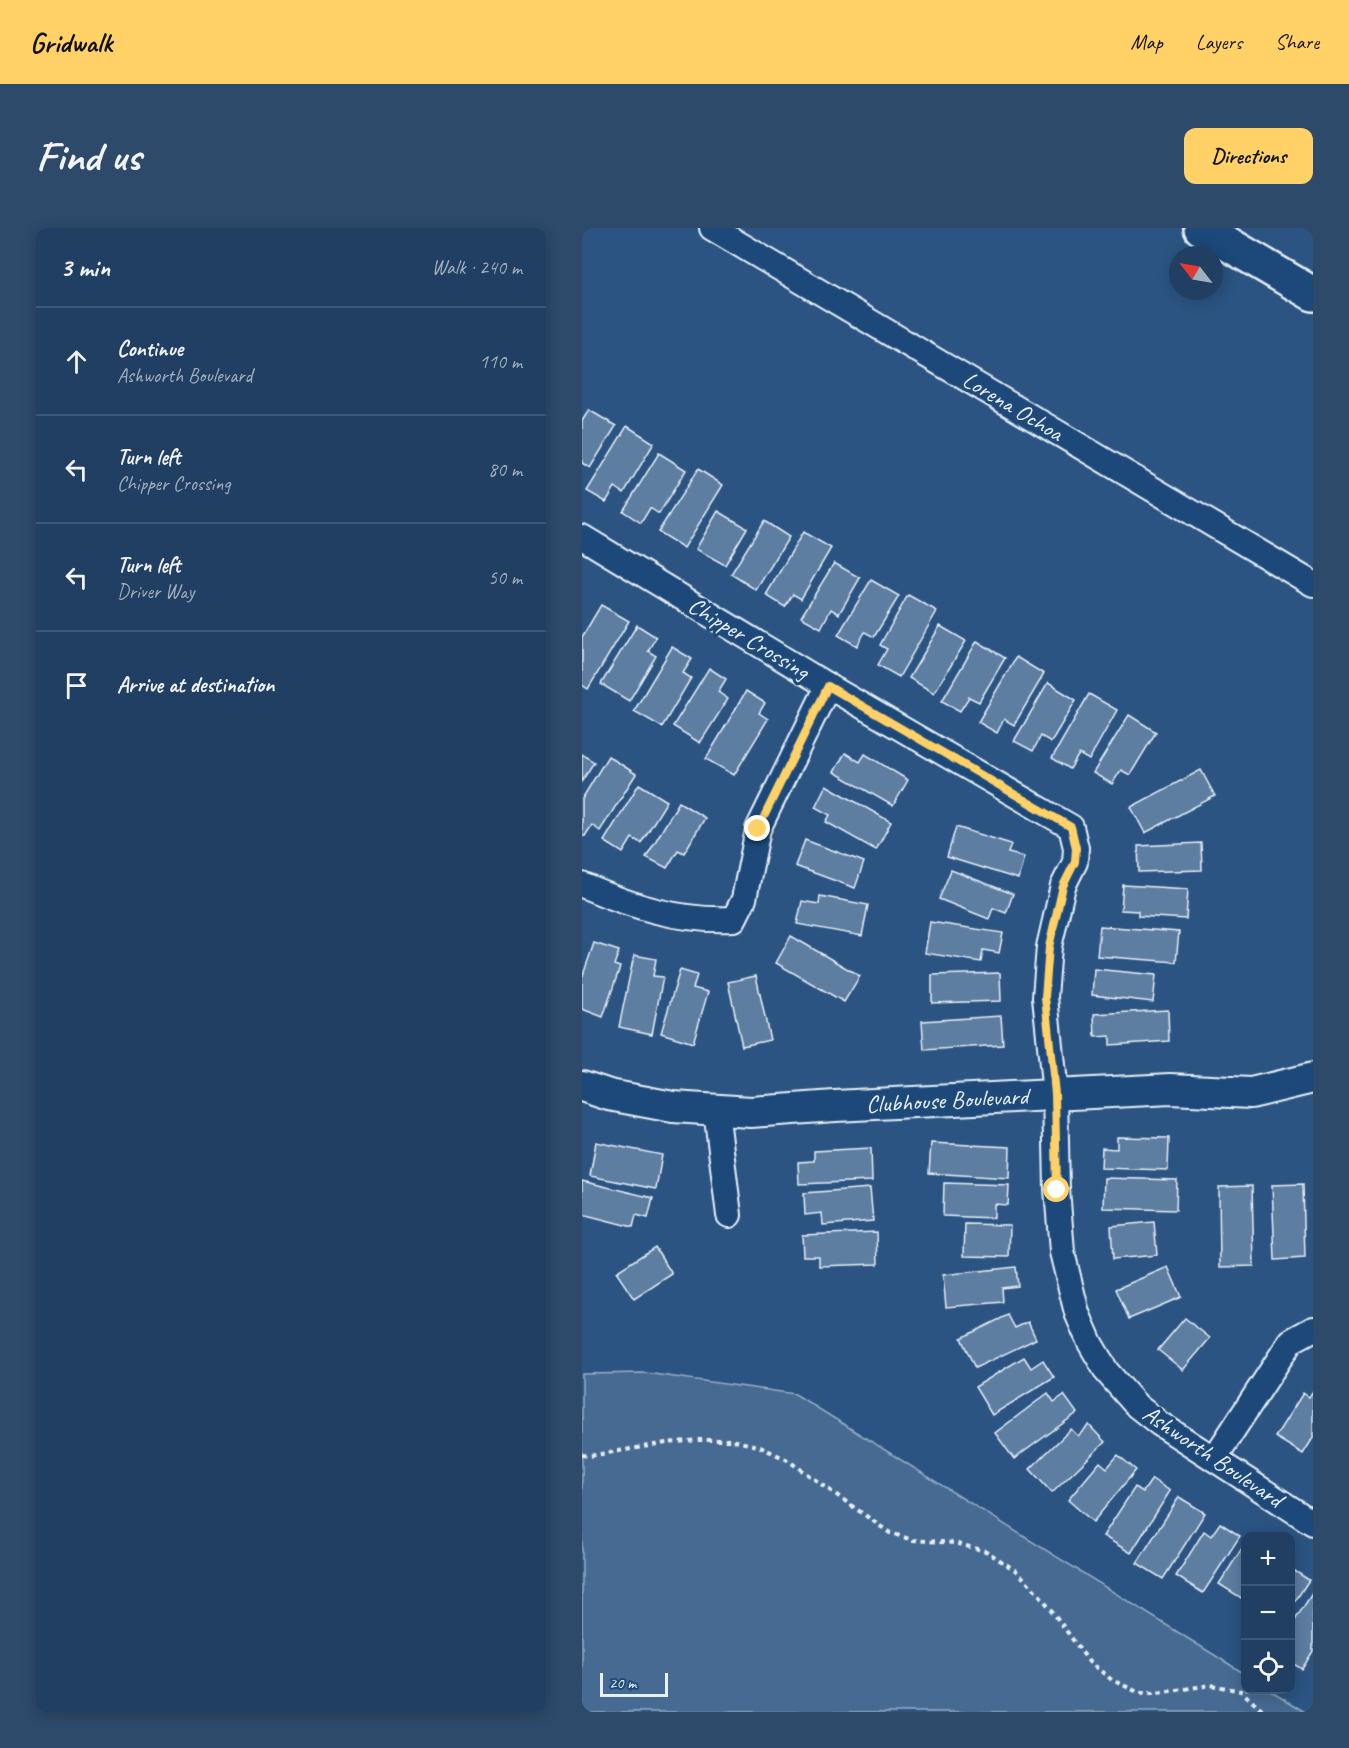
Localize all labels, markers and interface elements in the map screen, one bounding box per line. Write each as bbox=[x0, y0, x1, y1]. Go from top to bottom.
text: Gridwalk bbox=[30, 25, 112, 60]
text: Map bbox=[1130, 29, 1163, 55]
text: Layers bbox=[1196, 29, 1242, 55]
text: Share bbox=[1275, 29, 1319, 55]
button: Directions bbox=[1184, 128, 1313, 184]
text: Find us bbox=[36, 130, 141, 183]
north arrow bbox=[1169, 246, 1223, 300]
text: 3 min bbox=[60, 251, 110, 284]
text: Walk · 240 m bbox=[432, 255, 522, 280]
text: Continue bbox=[117, 335, 183, 363]
icon: ahead bbox=[60, 345, 93, 378]
text: 110 m bbox=[479, 349, 522, 374]
text: Ashworth Boulevard bbox=[117, 363, 252, 388]
street label: Lorena Ochoa bbox=[957, 364, 1070, 448]
text: Turn left bbox=[117, 443, 181, 471]
icon: left bbox=[60, 453, 93, 486]
text: 80 m bbox=[488, 457, 522, 482]
text: Chipper Crossing bbox=[117, 471, 230, 496]
text: Turn left bbox=[117, 551, 181, 579]
icon: left bbox=[60, 561, 93, 594]
text: 50 m bbox=[488, 565, 522, 590]
text: Driver Way bbox=[117, 579, 194, 604]
street label: Chipper Crossing bbox=[683, 590, 816, 687]
icon: arrive bbox=[60, 669, 93, 702]
text: Arrive at destination bbox=[117, 671, 274, 699]
route end bbox=[744, 815, 770, 841]
street label: Clubhouse Boulevard bbox=[865, 1081, 1032, 1119]
route start bbox=[1043, 1176, 1069, 1202]
street label: Ashworth Boulevard bbox=[1137, 1398, 1292, 1516]
map controls bbox=[1241, 1532, 1295, 1694]
button: + bbox=[1241, 1532, 1295, 1586]
button: − bbox=[1241, 1586, 1295, 1640]
button: locate bbox=[1241, 1640, 1295, 1694]
scale bar bbox=[600, 1670, 668, 1698]
text: 20 m bbox=[609, 1673, 636, 1693]

